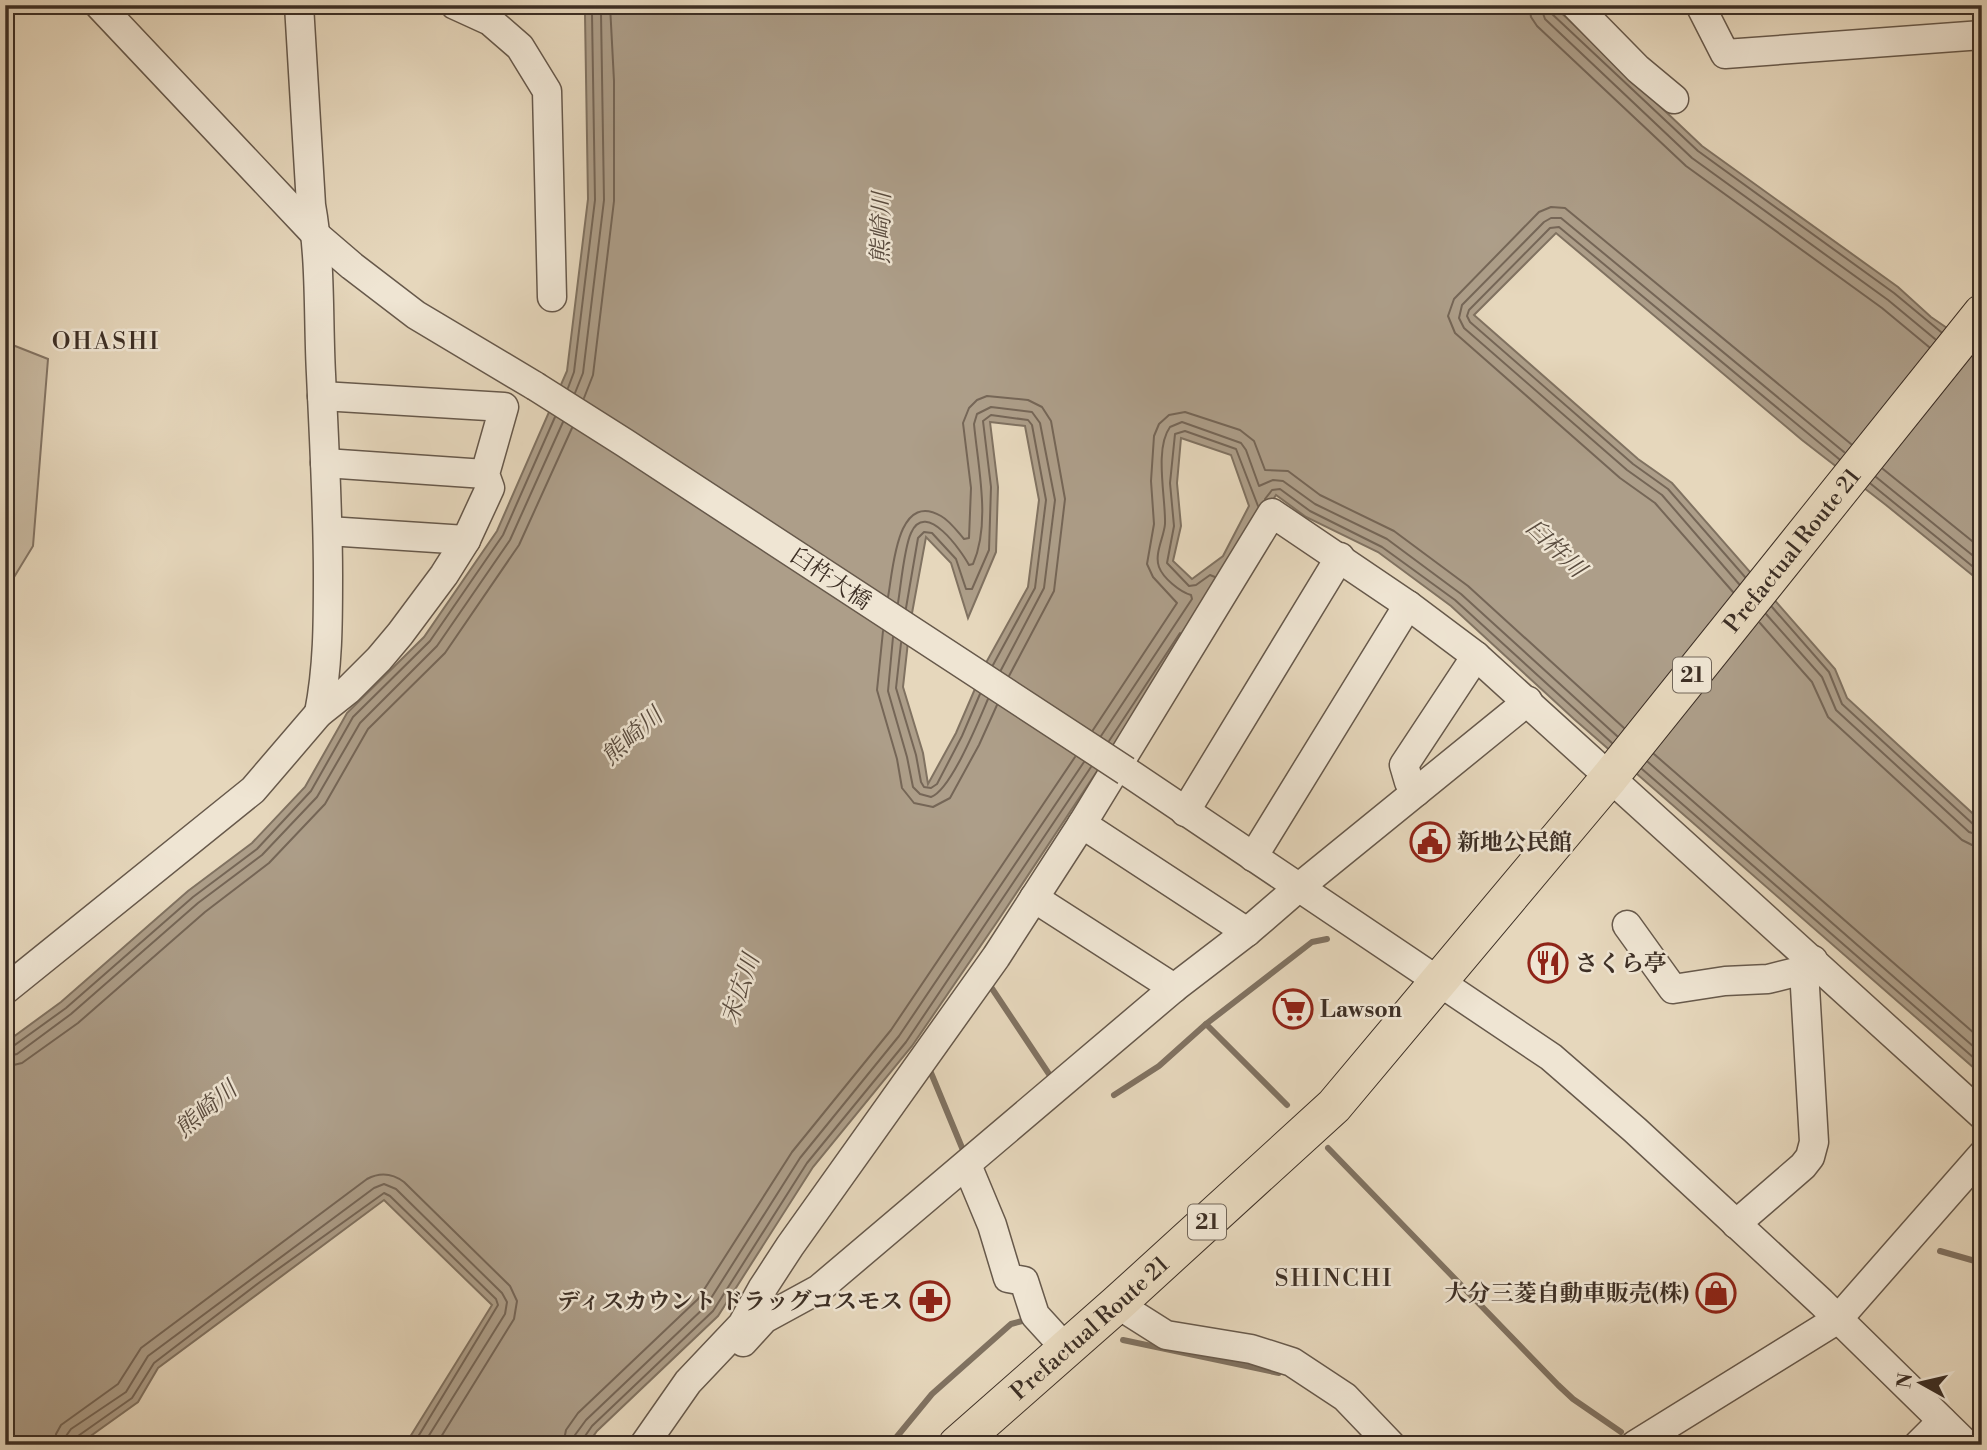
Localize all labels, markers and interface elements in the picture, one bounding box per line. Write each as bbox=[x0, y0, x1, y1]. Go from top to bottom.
water label: 熊崎川 bbox=[866, 189, 898, 264]
district label: OHASHI bbox=[52, 327, 160, 357]
street label: Prefactual Route 21 bbox=[1718, 463, 1867, 639]
water label: 臼杵川 bbox=[1519, 513, 1594, 587]
street label: 臼杵大橋 bbox=[784, 541, 876, 616]
road number: 21 bbox=[1673, 658, 1711, 692]
water label: 熊崎川 bbox=[596, 699, 672, 772]
public building icon: 新地公民館 bbox=[1409, 821, 1451, 863]
place label: 新地公民館 bbox=[1457, 829, 1572, 857]
restaurant icon: さくら亭 bbox=[1527, 942, 1569, 984]
water label: 末広川 bbox=[715, 948, 768, 1028]
place label: さくら亭 bbox=[1575, 950, 1667, 978]
supermarket icon: Lawson bbox=[1272, 988, 1314, 1030]
place label: Lawson bbox=[1320, 996, 1402, 1024]
water label: 熊崎川 bbox=[169, 1073, 246, 1144]
road number: 21 bbox=[1188, 1204, 1226, 1240]
street label: Prefactual Route 21 bbox=[1005, 1250, 1175, 1406]
district label: SHINCHI bbox=[1275, 1264, 1393, 1294]
shop icon: 大分三菱自動車販売(株) bbox=[1695, 1272, 1737, 1314]
pharmacy icon: ディスカウント ドラッグコスモス bbox=[909, 1280, 951, 1322]
place label: 大分三菱自動車販売(株) bbox=[1445, 1280, 1689, 1308]
place label: ディスカウント ドラッグコスモス bbox=[557, 1288, 903, 1316]
north arrow bbox=[1885, 1348, 1955, 1418]
text: N bbox=[1892, 1372, 1918, 1390]

